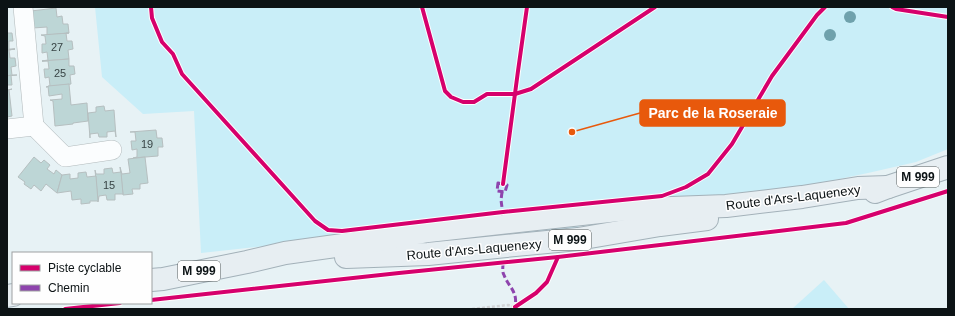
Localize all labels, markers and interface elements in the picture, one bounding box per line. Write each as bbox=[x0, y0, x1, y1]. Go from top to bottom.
house number: 27 bbox=[51, 41, 63, 53]
house number: 25 bbox=[54, 67, 66, 79]
callout: Parc de la Roseraie bbox=[640, 100, 785, 126]
text: Parc de la Roseraie bbox=[648, 105, 778, 121]
house number: 19 bbox=[141, 138, 153, 150]
road number: M 999 bbox=[897, 167, 939, 187]
house number: 15 bbox=[103, 179, 115, 191]
street label: Route d'Ars-Laquenexy bbox=[725, 182, 862, 213]
road number: M 999 bbox=[549, 230, 591, 250]
street label: Route d'Ars-Laquenexy bbox=[406, 236, 543, 263]
legend bbox=[12, 252, 152, 304]
text: Piste cyclable bbox=[48, 261, 122, 275]
road number: M 999 bbox=[178, 261, 220, 281]
text: Chemin bbox=[48, 281, 89, 295]

